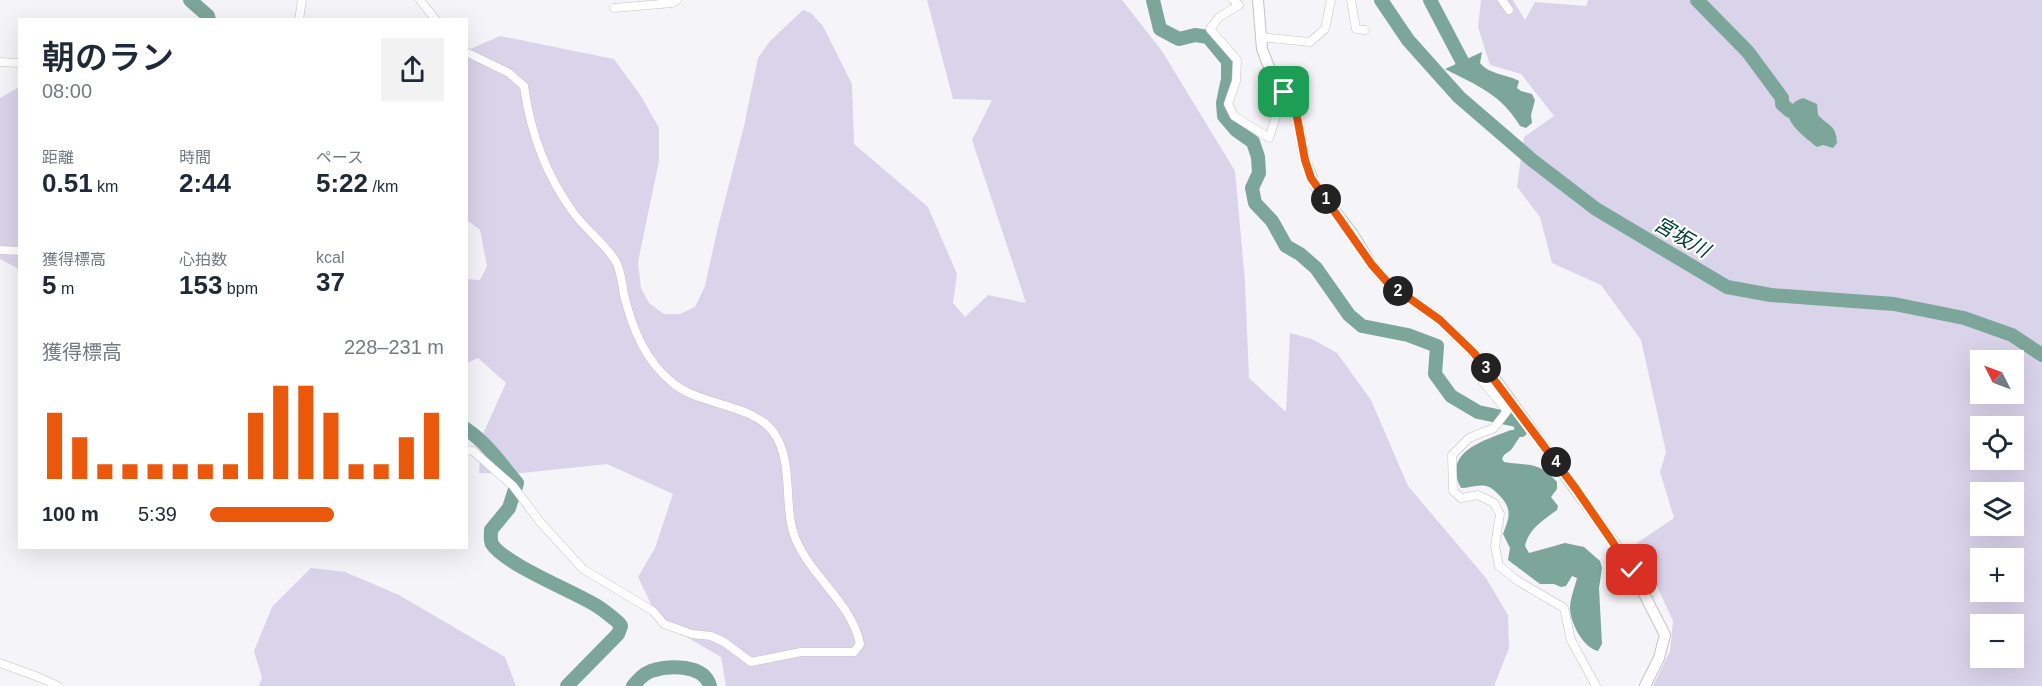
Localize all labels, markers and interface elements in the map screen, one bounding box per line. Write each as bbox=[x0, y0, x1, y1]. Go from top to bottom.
button: share bbox=[381, 38, 444, 101]
text: 朝のラン bbox=[42, 39, 174, 76]
pin bbox=[1258, 66, 1309, 117]
icon: arrive bbox=[1267, 75, 1300, 108]
text: 08:00 bbox=[42, 80, 92, 102]
text: 距離 bbox=[42, 149, 74, 166]
text: 時間 bbox=[179, 149, 211, 166]
text: ペース bbox=[316, 149, 363, 166]
text: 0.51 bbox=[42, 168, 93, 198]
text: 2:44 bbox=[179, 168, 231, 198]
text: 5:22 bbox=[316, 168, 368, 198]
text: km bbox=[93, 178, 118, 195]
text: /km bbox=[368, 178, 398, 195]
pin: 1 bbox=[1311, 184, 1341, 214]
text: 1 bbox=[1322, 190, 1330, 207]
water label: 宮坂川 bbox=[1651, 212, 1715, 263]
text: kcal bbox=[316, 249, 344, 266]
text: 獲得標高 bbox=[42, 251, 106, 268]
text: 心拍数 bbox=[179, 251, 227, 268]
text: 37 bbox=[316, 267, 345, 297]
text: 5 bbox=[42, 270, 56, 300]
text: 153 bbox=[179, 270, 222, 300]
pin: 2 bbox=[1383, 276, 1413, 306]
text: m bbox=[56, 280, 74, 297]
text: bpm bbox=[222, 280, 258, 297]
text: 2 bbox=[1394, 282, 1402, 299]
text: 228–231 m bbox=[344, 336, 444, 358]
text: 獲得標高 bbox=[42, 341, 122, 363]
north arrow bbox=[1970, 350, 2024, 404]
map controls bbox=[1970, 350, 2024, 668]
pin: 3 bbox=[1471, 353, 1501, 383]
text: 3 bbox=[1482, 359, 1490, 376]
button: locate bbox=[1970, 416, 2024, 470]
pin: 4 bbox=[1541, 447, 1571, 477]
text: 4 bbox=[1552, 453, 1560, 470]
button: layers bbox=[1970, 482, 2024, 536]
text: 100 m bbox=[42, 503, 99, 525]
text: 5:39 bbox=[138, 503, 177, 525]
pin bbox=[1606, 544, 1657, 595]
button: + bbox=[1970, 548, 2024, 602]
icon: check bbox=[1615, 553, 1648, 586]
button: − bbox=[1970, 614, 2024, 668]

